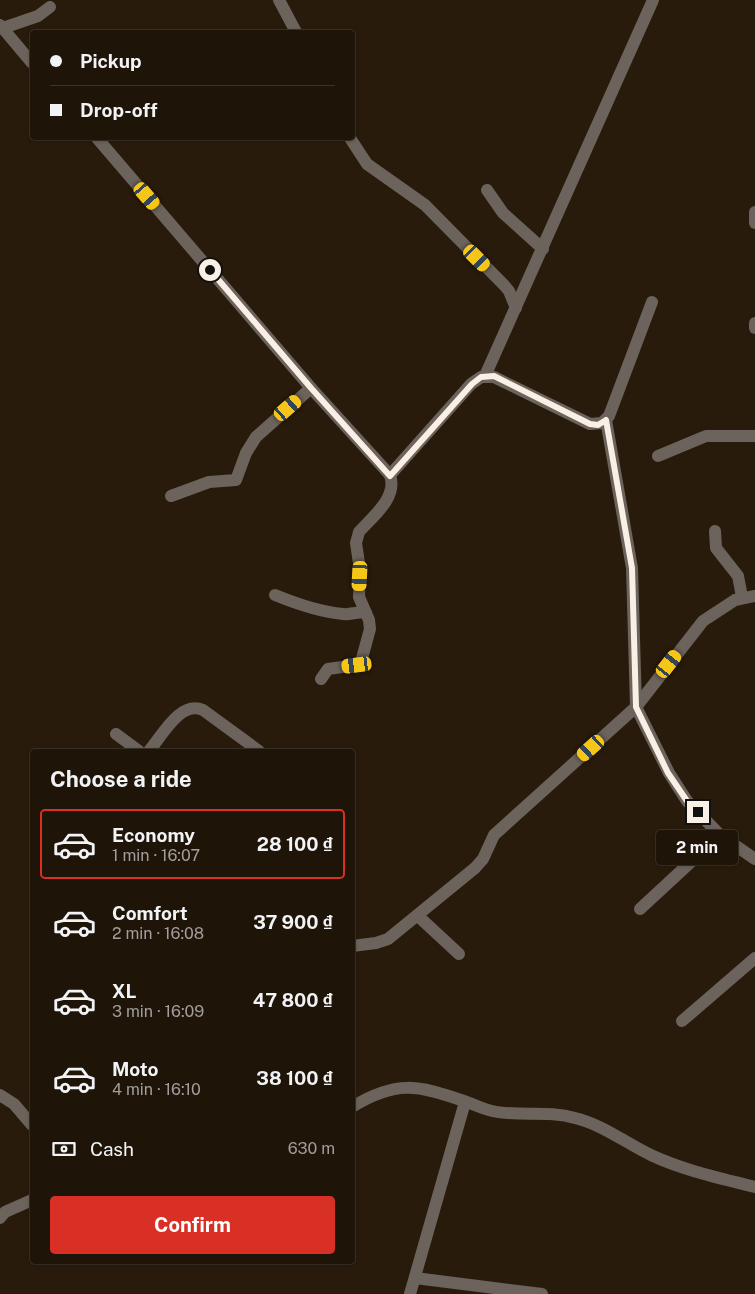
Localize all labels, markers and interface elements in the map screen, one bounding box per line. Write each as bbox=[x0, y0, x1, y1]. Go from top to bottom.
text: Pickup bbox=[80, 50, 142, 72]
text: Drop-off bbox=[80, 99, 157, 121]
car bbox=[131, 180, 162, 212]
car bbox=[461, 242, 492, 274]
route start bbox=[199, 259, 221, 281]
car bbox=[271, 392, 304, 424]
car bbox=[351, 561, 368, 591]
car bbox=[653, 648, 684, 680]
car bbox=[341, 656, 372, 674]
car bbox=[574, 732, 607, 764]
text: Choose a ride bbox=[50, 766, 192, 792]
route end bbox=[687, 801, 709, 823]
icon: car bbox=[52, 822, 97, 867]
text: Economy bbox=[112, 824, 195, 846]
callout: 2 min bbox=[657, 830, 739, 864]
text: 28 100 ₫ bbox=[257, 833, 333, 855]
text: 2 min bbox=[676, 838, 718, 857]
text: 1 min · 16:07 bbox=[112, 846, 200, 865]
icon: car bbox=[52, 900, 97, 945]
text: Comfort bbox=[112, 902, 188, 924]
text: 37 900 ₫ bbox=[253, 911, 333, 933]
text: 2 min · 16:08 bbox=[112, 924, 204, 943]
icon: car bbox=[52, 978, 97, 1023]
text: XL bbox=[112, 980, 137, 1002]
text: 47 800 ₫ bbox=[253, 989, 333, 1011]
text: 3 min · 16:09 bbox=[112, 1002, 204, 1021]
icon: car bbox=[52, 1056, 97, 1101]
text: Moto bbox=[112, 1058, 158, 1080]
text: 38 100 ₫ bbox=[256, 1067, 333, 1089]
text: 4 min · 16:10 bbox=[112, 1080, 201, 1099]
icon: cash bbox=[50, 1135, 78, 1163]
text: Cash bbox=[90, 1138, 134, 1160]
text: 630 m bbox=[288, 1139, 335, 1158]
button: Confirm bbox=[50, 1196, 335, 1254]

